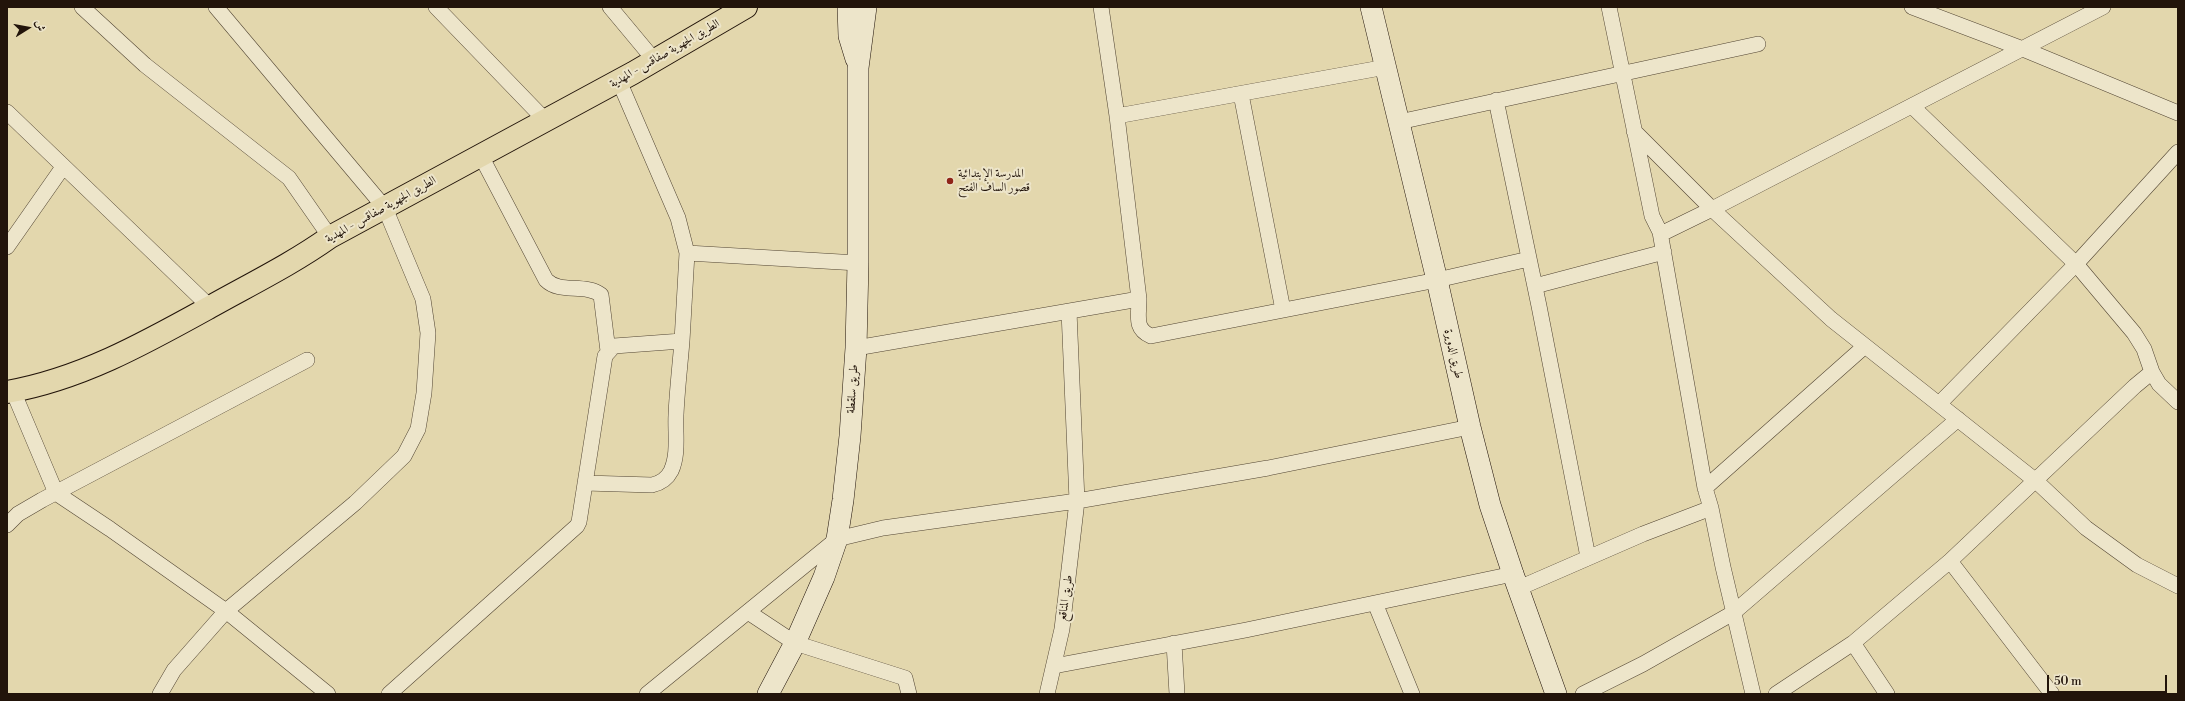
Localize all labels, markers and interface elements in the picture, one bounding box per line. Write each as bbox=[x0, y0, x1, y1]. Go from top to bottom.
north arrow bbox=[8, 8, 48, 48]
street label: الطريق الجهوية صفاقس - المهدية bbox=[607, 17, 723, 91]
text: ش bbox=[32, 19, 48, 32]
place label: المدرسة الإبتدائية قصور الساف الفتح bbox=[958, 167, 1030, 195]
street label: الطريق الجهوية صفاقس - المهدية bbox=[323, 174, 439, 246]
marker: المدرسة الإبتدائية قصور الساف الفتح bbox=[945, 176, 955, 186]
street label: طريق الدويرة bbox=[1440, 328, 1466, 380]
street label: طريق سلقطة bbox=[844, 364, 862, 414]
street label: طريق المناقع bbox=[1056, 574, 1076, 622]
scale bar bbox=[2049, 667, 2169, 693]
text: 50 m bbox=[2054, 674, 2082, 689]

